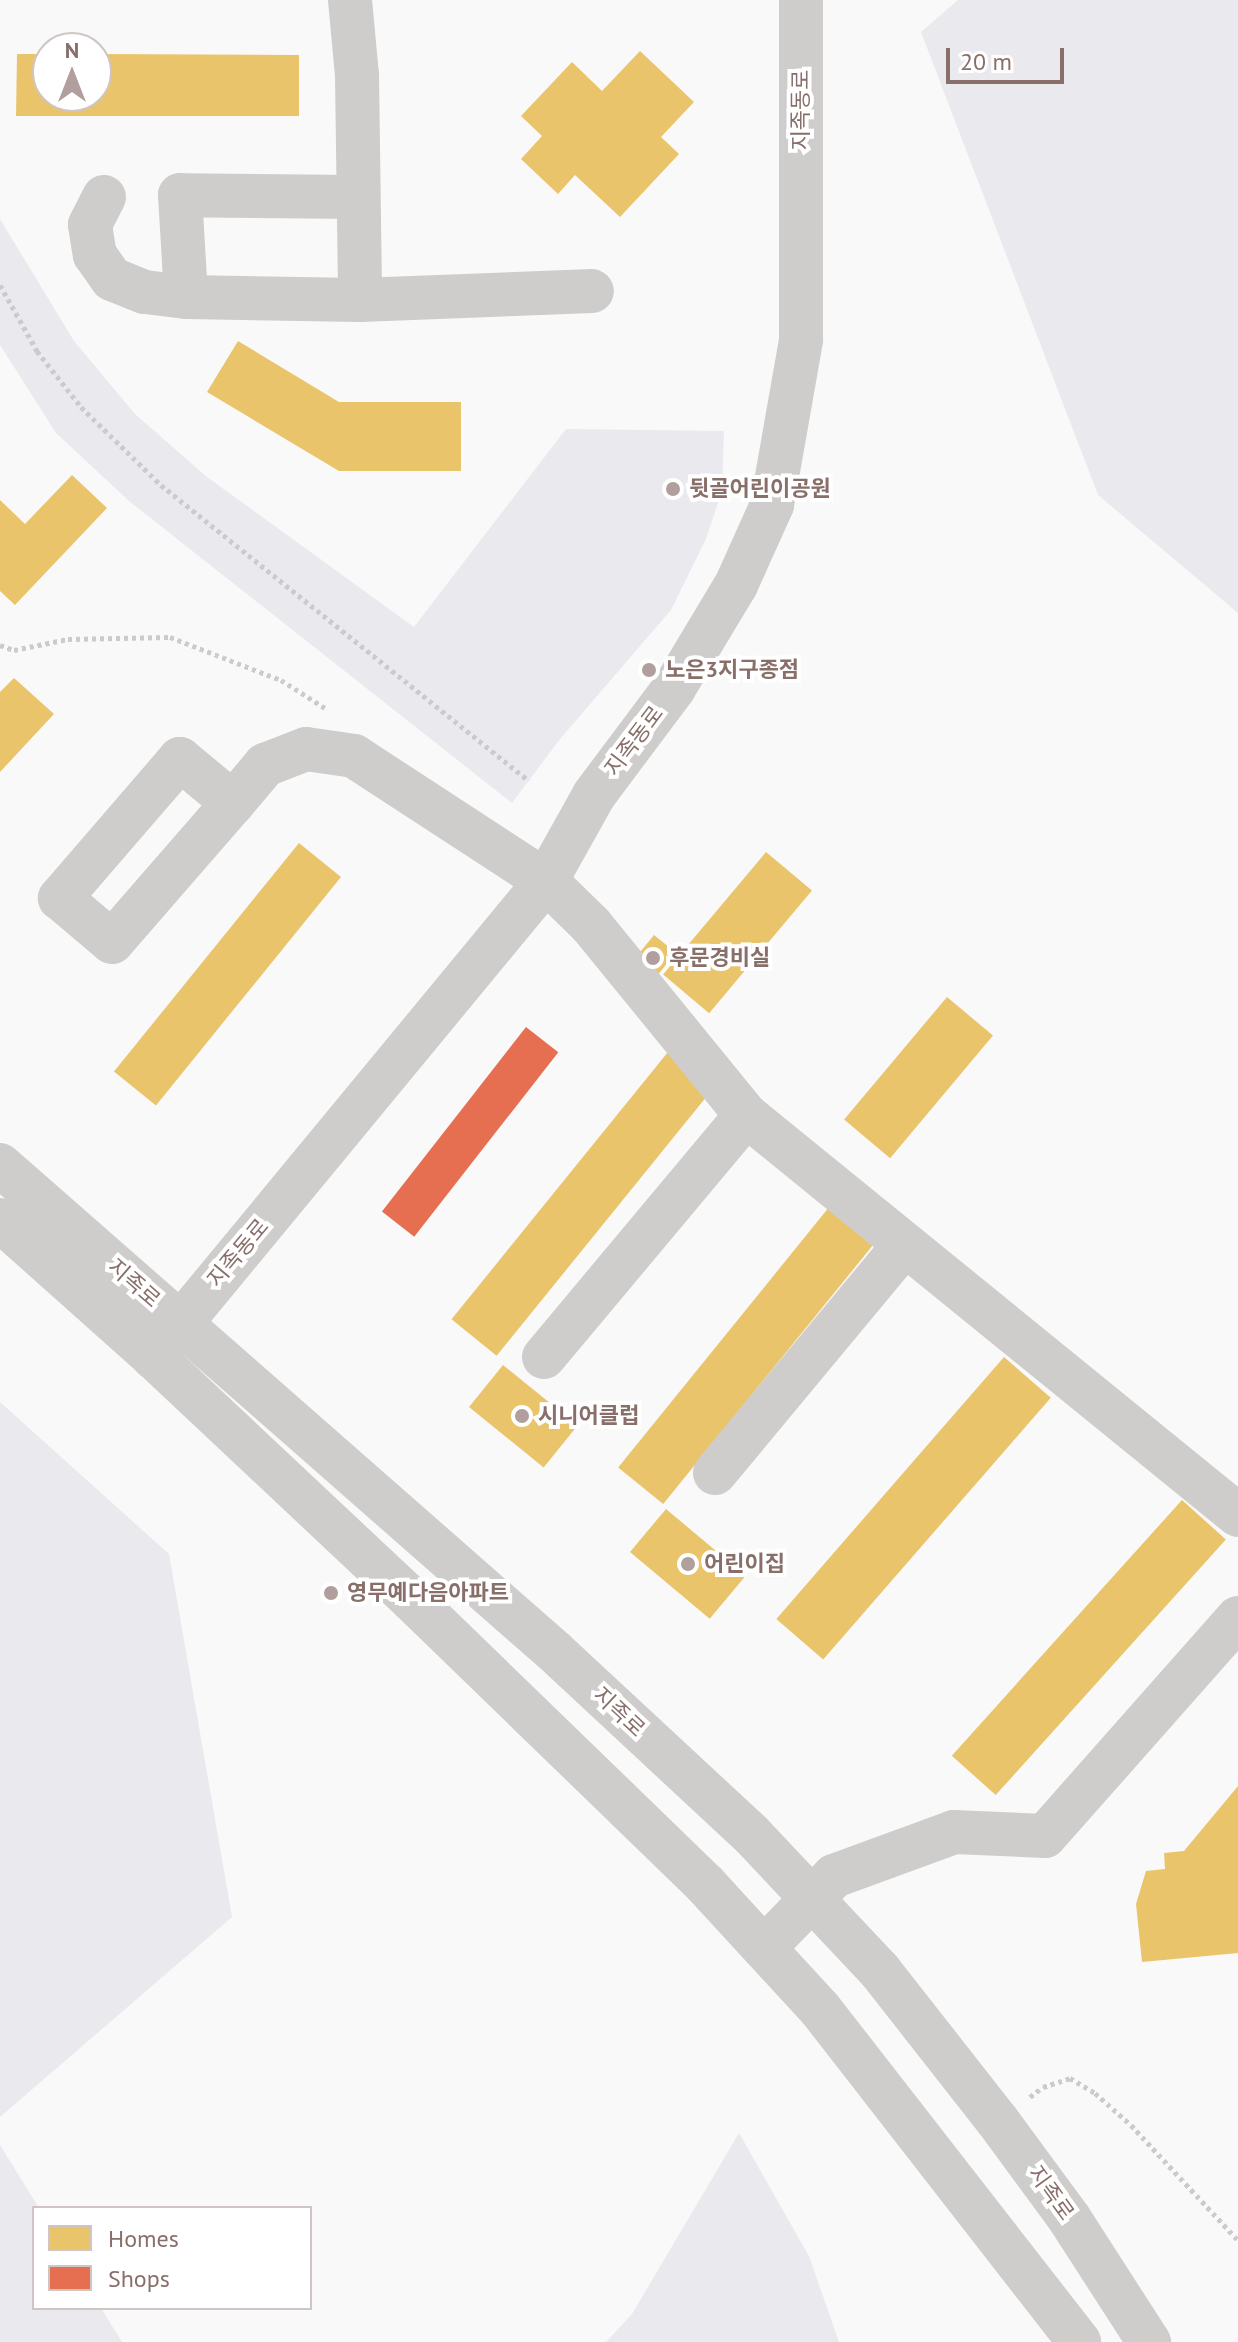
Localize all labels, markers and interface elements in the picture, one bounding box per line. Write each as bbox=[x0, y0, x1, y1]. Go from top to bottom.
north arrow bbox=[32, 32, 112, 112]
scale bar bbox=[950, 32, 1068, 82]
text: N bbox=[65, 36, 79, 64]
text: 20 m bbox=[960, 46, 1012, 77]
street label: 지족동로 bbox=[788, 70, 814, 150]
place label: 뒷골어린이공원 bbox=[689, 476, 831, 502]
marker: 뒷골어린이공원 bbox=[664, 480, 682, 498]
place label: 노은3지구종점 bbox=[665, 657, 799, 683]
marker: 노은3지구종점 bbox=[640, 661, 658, 679]
street label: 지족동로 bbox=[599, 701, 669, 781]
place label: 후문경비실 bbox=[669, 945, 770, 971]
marker: 후문경비실 bbox=[644, 949, 662, 967]
street label: 지족동로 bbox=[202, 1214, 274, 1292]
street label: 지족로 bbox=[102, 1253, 166, 1313]
place label: 시니어클럽 bbox=[538, 1403, 639, 1429]
marker: 시니어클럽 bbox=[513, 1407, 531, 1425]
place label: 어린이집 bbox=[704, 1551, 785, 1577]
marker: 어린이집 bbox=[679, 1555, 697, 1573]
place label: 영무예다음아파트 bbox=[347, 1580, 509, 1606]
marker: 영무예다음아파트 bbox=[322, 1584, 340, 1602]
street label: 지족로 bbox=[588, 1682, 650, 1742]
street label: 지족로 bbox=[1022, 2161, 1080, 2225]
legend bbox=[32, 2206, 312, 2310]
text: Homes bbox=[108, 2223, 179, 2254]
text: Shops bbox=[108, 2263, 170, 2294]

